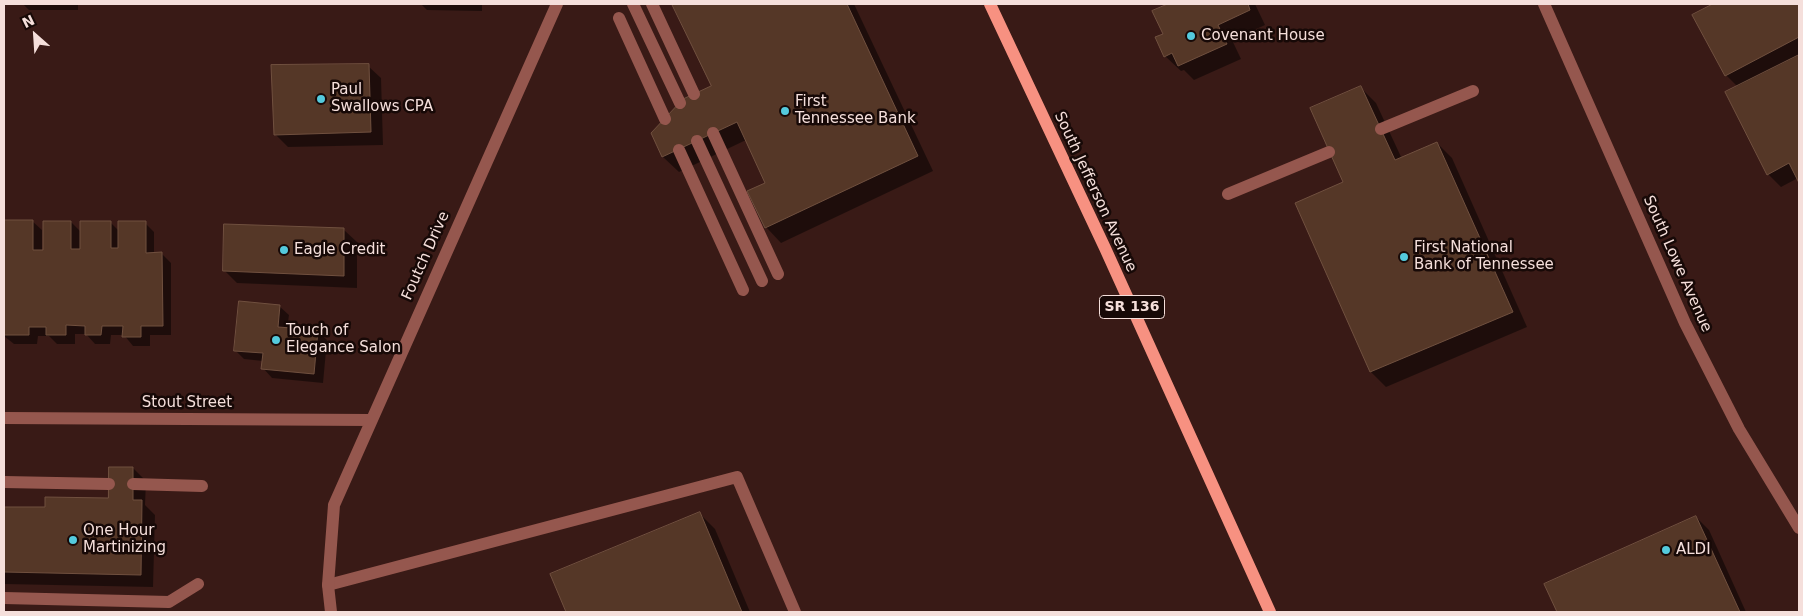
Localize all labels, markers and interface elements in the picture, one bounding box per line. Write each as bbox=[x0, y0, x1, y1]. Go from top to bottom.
north arrow bbox=[10, 10, 60, 60]
text: N bbox=[20, 12, 37, 31]
place label: Covenant House bbox=[1201, 27, 1325, 45]
marker: Covenant House bbox=[1185, 30, 1197, 42]
place label: Paul Swallows CPA bbox=[331, 81, 433, 116]
marker: Paul Swallows CPA bbox=[315, 93, 327, 105]
place label: First Tennessee Bank bbox=[795, 93, 916, 128]
marker: First Tennessee Bank bbox=[779, 105, 791, 117]
street label: South Jefferson Avenue bbox=[1050, 109, 1140, 275]
street label: South Lowe Avenue bbox=[1639, 193, 1715, 335]
street label: Foutch Drive bbox=[398, 209, 454, 303]
place label: First National Bank of Tennessee bbox=[1414, 239, 1554, 274]
place label: Eagle Credit bbox=[294, 241, 385, 259]
marker: Eagle Credit bbox=[278, 244, 290, 256]
marker: First National Bank of Tennessee bbox=[1398, 251, 1410, 263]
road number: SR 136 bbox=[1100, 296, 1164, 318]
place label: Touch of Elegance Salon bbox=[286, 322, 401, 357]
marker: Touch of Elegance Salon bbox=[270, 334, 282, 346]
street label: Stout Street bbox=[142, 394, 232, 412]
place label: One Hour Martinizing bbox=[83, 522, 166, 557]
marker: One Hour Martinizing bbox=[67, 534, 79, 546]
place label: ALDI bbox=[1676, 541, 1711, 559]
marker: ALDI bbox=[1660, 544, 1672, 556]

